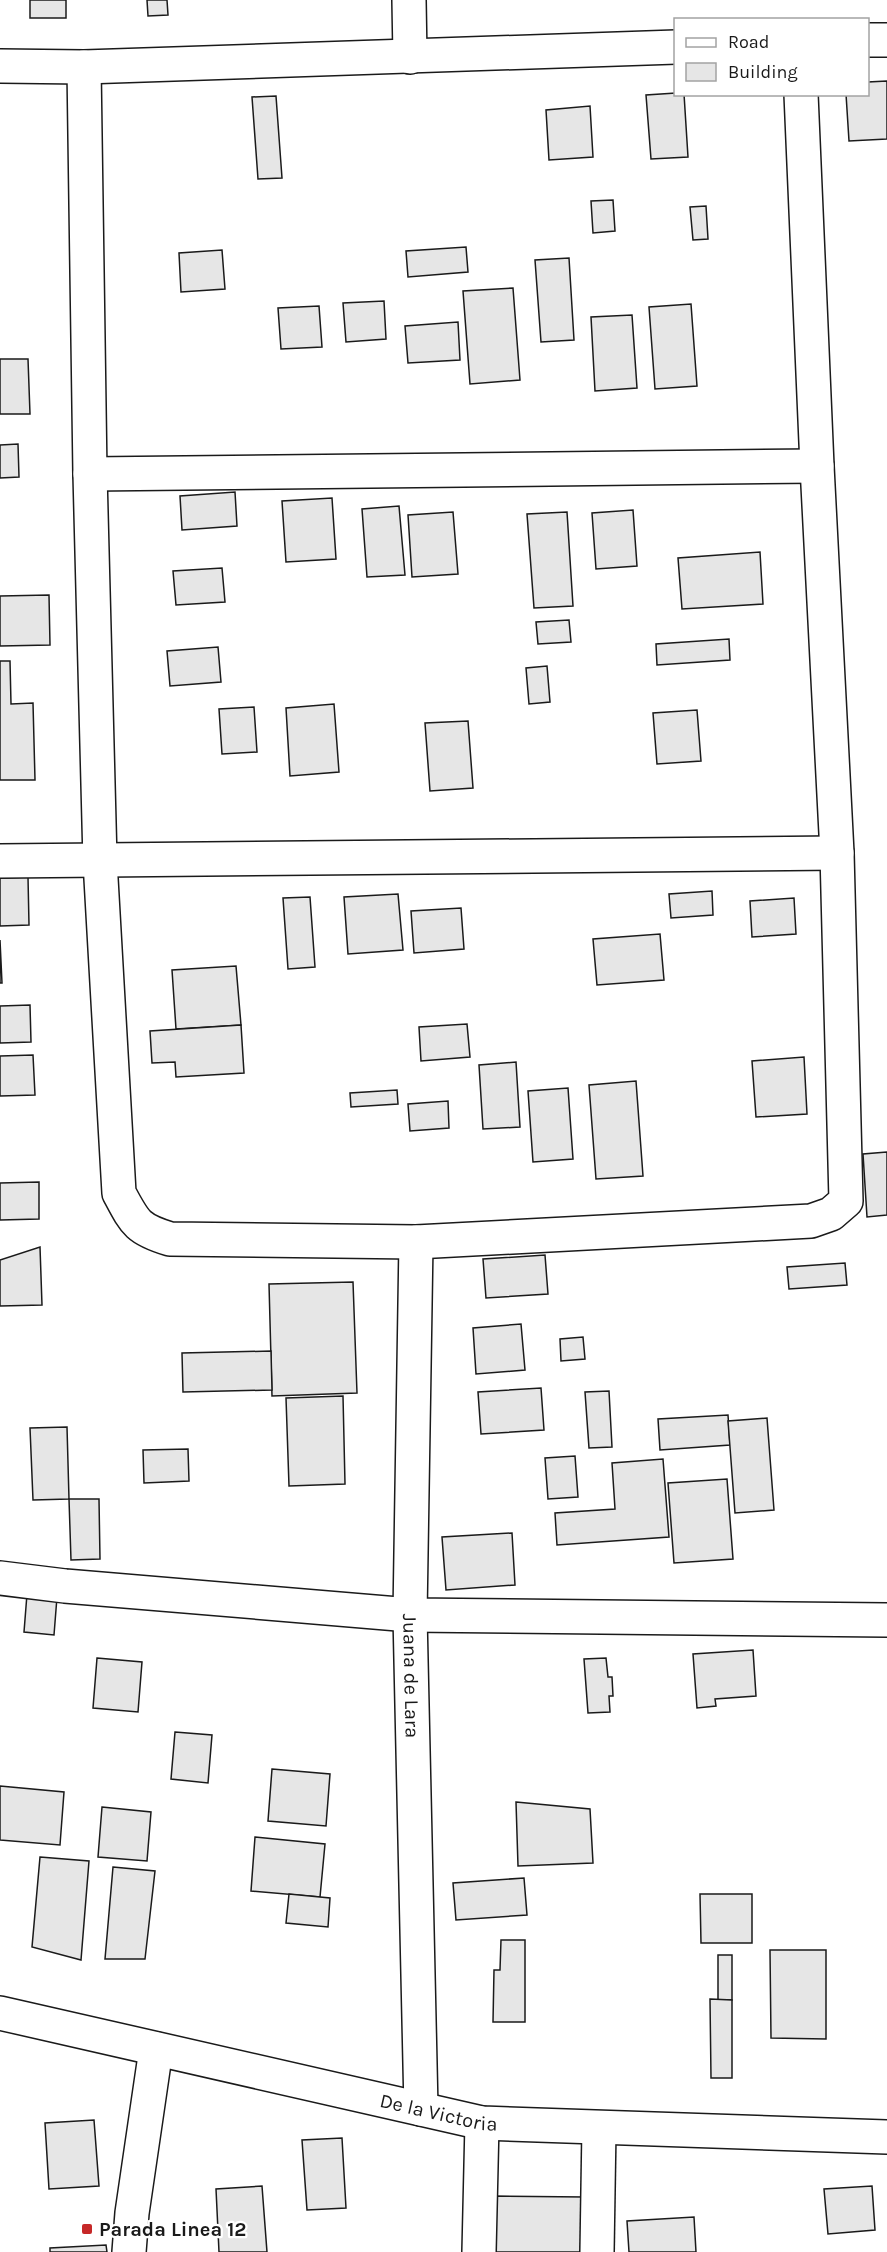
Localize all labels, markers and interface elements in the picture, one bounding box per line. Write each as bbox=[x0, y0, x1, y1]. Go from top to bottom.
legend bbox=[674, 18, 869, 96]
text: Road bbox=[728, 31, 769, 53]
text: Building bbox=[728, 61, 798, 83]
street label: Juana de Lara bbox=[398, 1613, 424, 1738]
street label: De la Victoria bbox=[378, 2089, 498, 2136]
place label: Parada Linea 12 bbox=[99, 2218, 246, 2241]
marker: Parada Linea 12 bbox=[80, 2222, 94, 2236]

